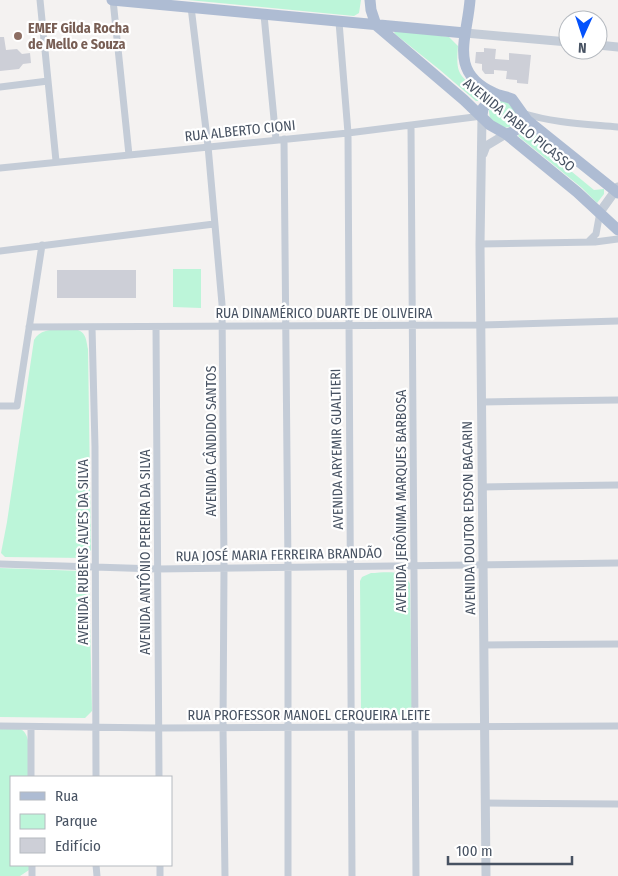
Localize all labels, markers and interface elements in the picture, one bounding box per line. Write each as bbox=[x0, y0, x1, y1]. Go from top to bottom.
north arrow bbox=[558, 10, 608, 60]
place label: EMEF Gilda Rocha de Mello e Souza bbox=[28, 20, 129, 53]
marker: EMEF Gilda Rocha de Mello e Souza bbox=[12, 30, 24, 42]
text: N bbox=[578, 39, 587, 56]
street label: AVENIDA PABLO PICASSO bbox=[460, 75, 578, 175]
street label: RUA ALBERTO CIONI bbox=[184, 117, 296, 145]
street label: RUA DINAMÉRICO DUARTE DE OLIVEIRA bbox=[216, 304, 433, 322]
street label: AVENIDA CÂNDIDO SANTOS bbox=[202, 365, 220, 517]
street label: AVENIDA ARYEMIR GUALTIERI bbox=[327, 368, 347, 530]
street label: AVENIDA JERÔNIMA MARQUES BARBOSA bbox=[392, 389, 410, 612]
street label: AVENIDA DOUTOR EDSON BACARIN bbox=[459, 421, 479, 615]
street label: AVENIDA ANTÔNIO PEREIRA DA SILVA bbox=[136, 449, 154, 655]
street label: AVENIDA RUBENS ALVES DA SILVA bbox=[75, 459, 92, 645]
street label: RUA JOSÉ MARIA FERREIRA BRANDÃO bbox=[176, 544, 383, 565]
street label: RUA PROFESSOR MANOEL CERQUEIRA LEITE bbox=[188, 707, 431, 724]
legend bbox=[10, 776, 172, 866]
text: Rua bbox=[55, 787, 78, 805]
text: Parque bbox=[55, 812, 98, 830]
scale bar bbox=[448, 834, 572, 866]
text: Edifício bbox=[55, 837, 101, 855]
text: 100 m bbox=[456, 842, 493, 860]

